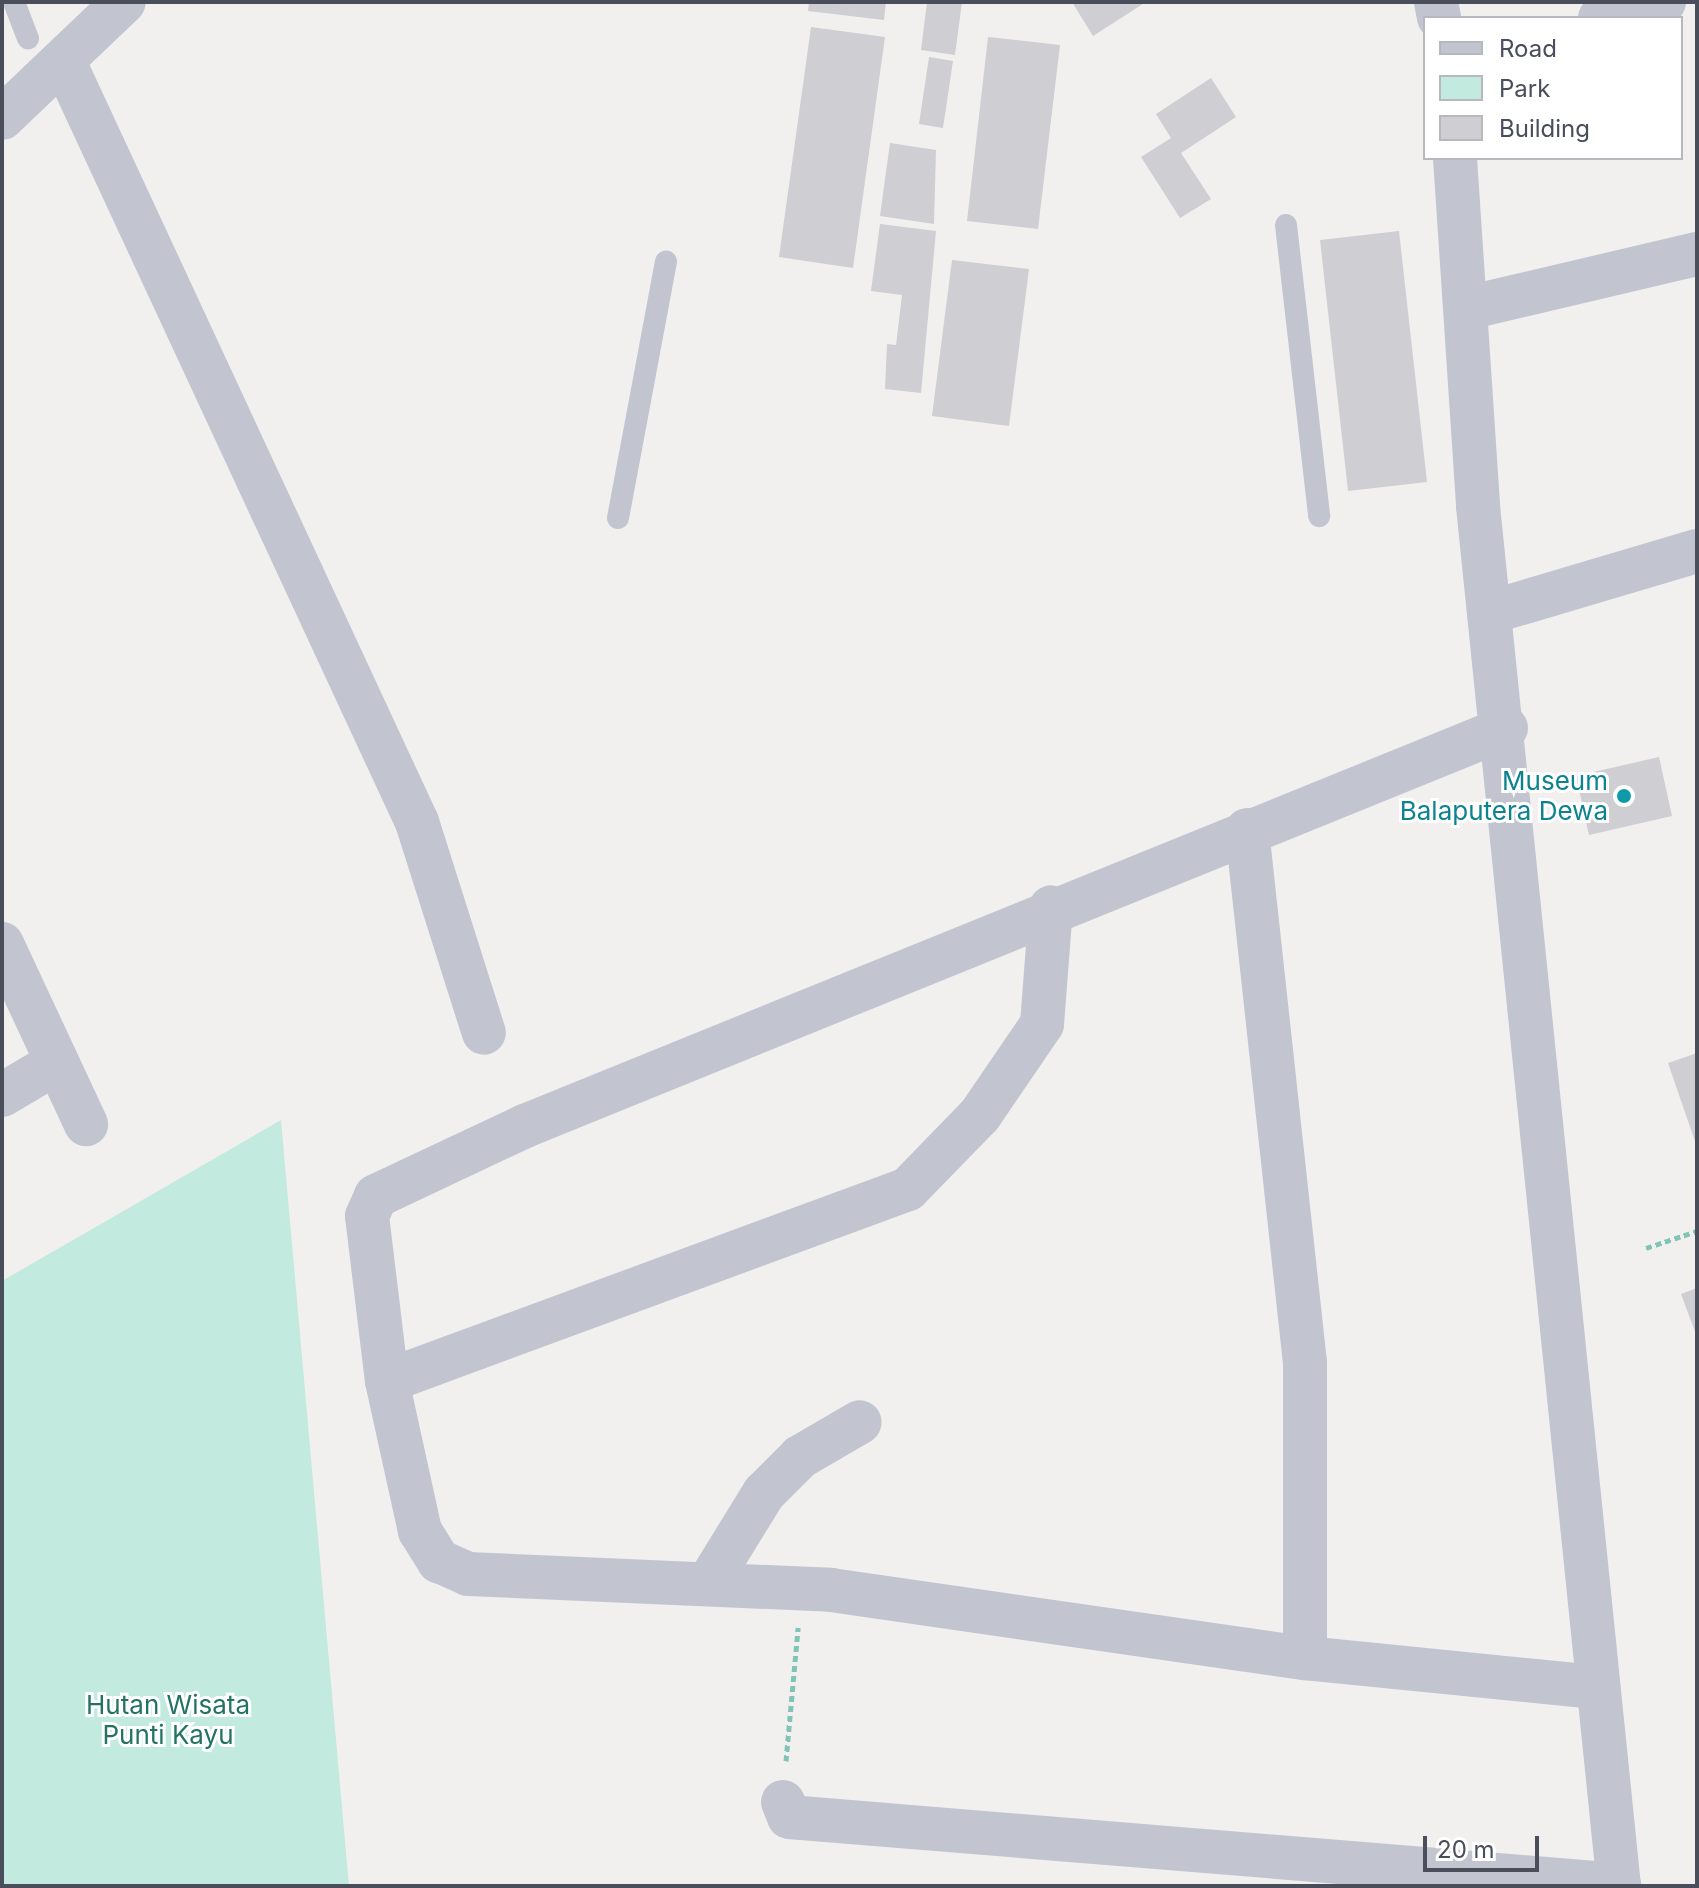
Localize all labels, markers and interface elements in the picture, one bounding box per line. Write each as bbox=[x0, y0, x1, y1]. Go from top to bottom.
legend bbox=[1423, 16, 1683, 160]
text: Road bbox=[1499, 34, 1557, 63]
text: Park bbox=[1499, 74, 1550, 103]
text: Building bbox=[1499, 114, 1590, 143]
place label: Museum Balaputera Dewa bbox=[1400, 765, 1608, 826]
marker: Museum Balaputera Dewa bbox=[1615, 787, 1633, 805]
park label: Hutan Wisata Punti Kayu bbox=[86, 1689, 250, 1750]
scale bar bbox=[1427, 1820, 1543, 1870]
text: 20 m bbox=[1437, 1835, 1495, 1864]

